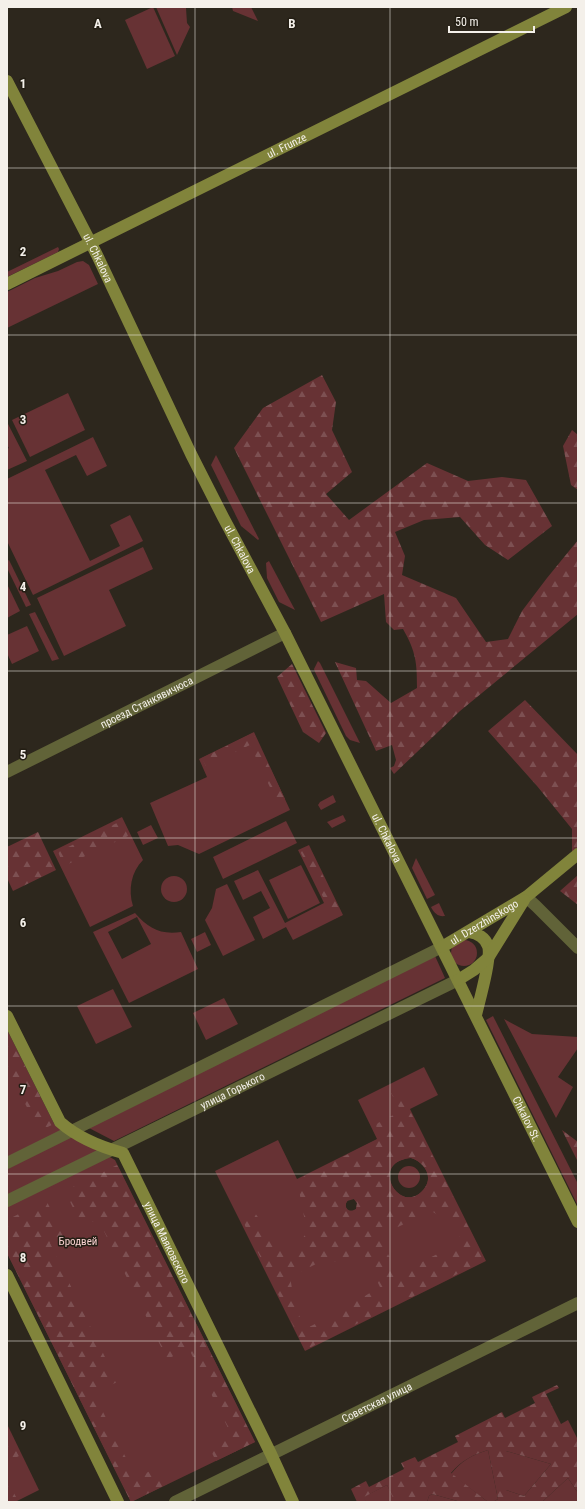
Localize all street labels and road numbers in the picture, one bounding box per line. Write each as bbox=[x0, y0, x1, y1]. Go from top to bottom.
street label: ul. Frunze bbox=[265, 130, 308, 161]
street label: ul. Chkalova bbox=[80, 231, 116, 285]
street label: ul. Chkalova bbox=[222, 523, 258, 575]
street label: проезд Станкявичюса bbox=[98, 674, 195, 731]
street label: ul. Chkalova bbox=[369, 811, 405, 864]
street label: ul. Dzerzhinskogo bbox=[448, 896, 521, 947]
street label: улица Горького bbox=[198, 1069, 267, 1112]
street label: Chkalov St. bbox=[510, 1094, 544, 1144]
street label: улица Маяковского bbox=[141, 1199, 193, 1286]
street label: Советская улица bbox=[339, 1380, 414, 1425]

